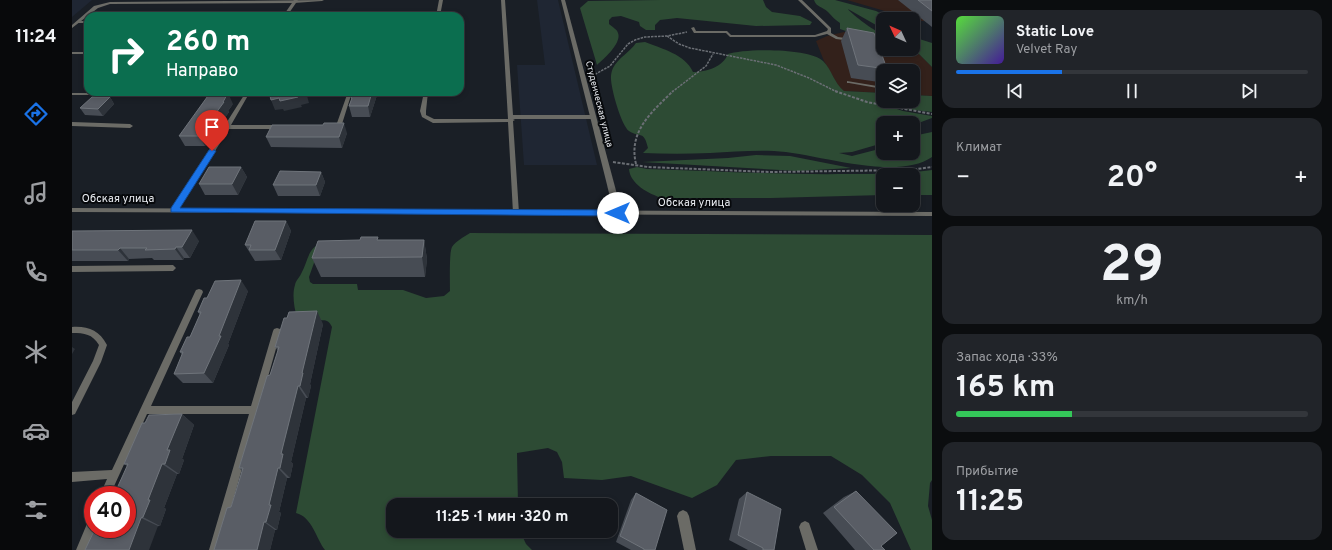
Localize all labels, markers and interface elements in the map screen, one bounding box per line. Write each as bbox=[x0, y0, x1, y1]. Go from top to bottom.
north arrow bbox=[876, 12, 920, 56]
map controls bbox=[876, 12, 920, 212]
text: Static Love bbox=[1016, 23, 1094, 42]
text: 260 m bbox=[166, 25, 250, 61]
text: 11:24 bbox=[15, 26, 57, 49]
icon: right bbox=[100, 28, 152, 80]
text: Velvet Ray bbox=[1016, 42, 1077, 58]
text: Направо bbox=[166, 60, 238, 83]
street label: Студенческая улица bbox=[583, 60, 615, 148]
button: layers bbox=[876, 64, 920, 108]
icon: previous bbox=[1004, 80, 1026, 102]
icon: pause bbox=[1121, 80, 1143, 102]
icon: next bbox=[1238, 80, 1260, 102]
icon: directions bbox=[22, 100, 50, 128]
pin bbox=[195, 110, 229, 151]
icon: arrive bbox=[201, 116, 223, 138]
button: + bbox=[876, 116, 920, 160]
text: Климат bbox=[956, 140, 1002, 156]
text: 20° bbox=[1107, 160, 1157, 197]
text: − bbox=[956, 165, 970, 192]
text: + bbox=[1294, 165, 1308, 192]
button: − bbox=[876, 168, 920, 212]
icon: music bbox=[22, 179, 50, 207]
street label: Обская улица bbox=[82, 192, 154, 206]
position arrow bbox=[597, 192, 639, 234]
street label: Обская улица bbox=[658, 196, 730, 210]
text: 29 bbox=[1100, 234, 1164, 300]
icon: phone bbox=[22, 258, 50, 286]
text: km/h bbox=[1116, 293, 1148, 309]
icon: climate bbox=[22, 338, 50, 366]
text: Запас хода · 33% bbox=[956, 350, 1058, 366]
text: 165 km bbox=[956, 370, 1055, 407]
icon: car bbox=[22, 417, 50, 445]
text: Прибытие bbox=[956, 464, 1018, 480]
text: 11:25 bbox=[956, 484, 1024, 521]
speed limit sign: 40 bbox=[84, 486, 136, 538]
icon: filters bbox=[22, 496, 50, 524]
text: 11:25 · 1 мин · 320 m bbox=[436, 508, 568, 527]

